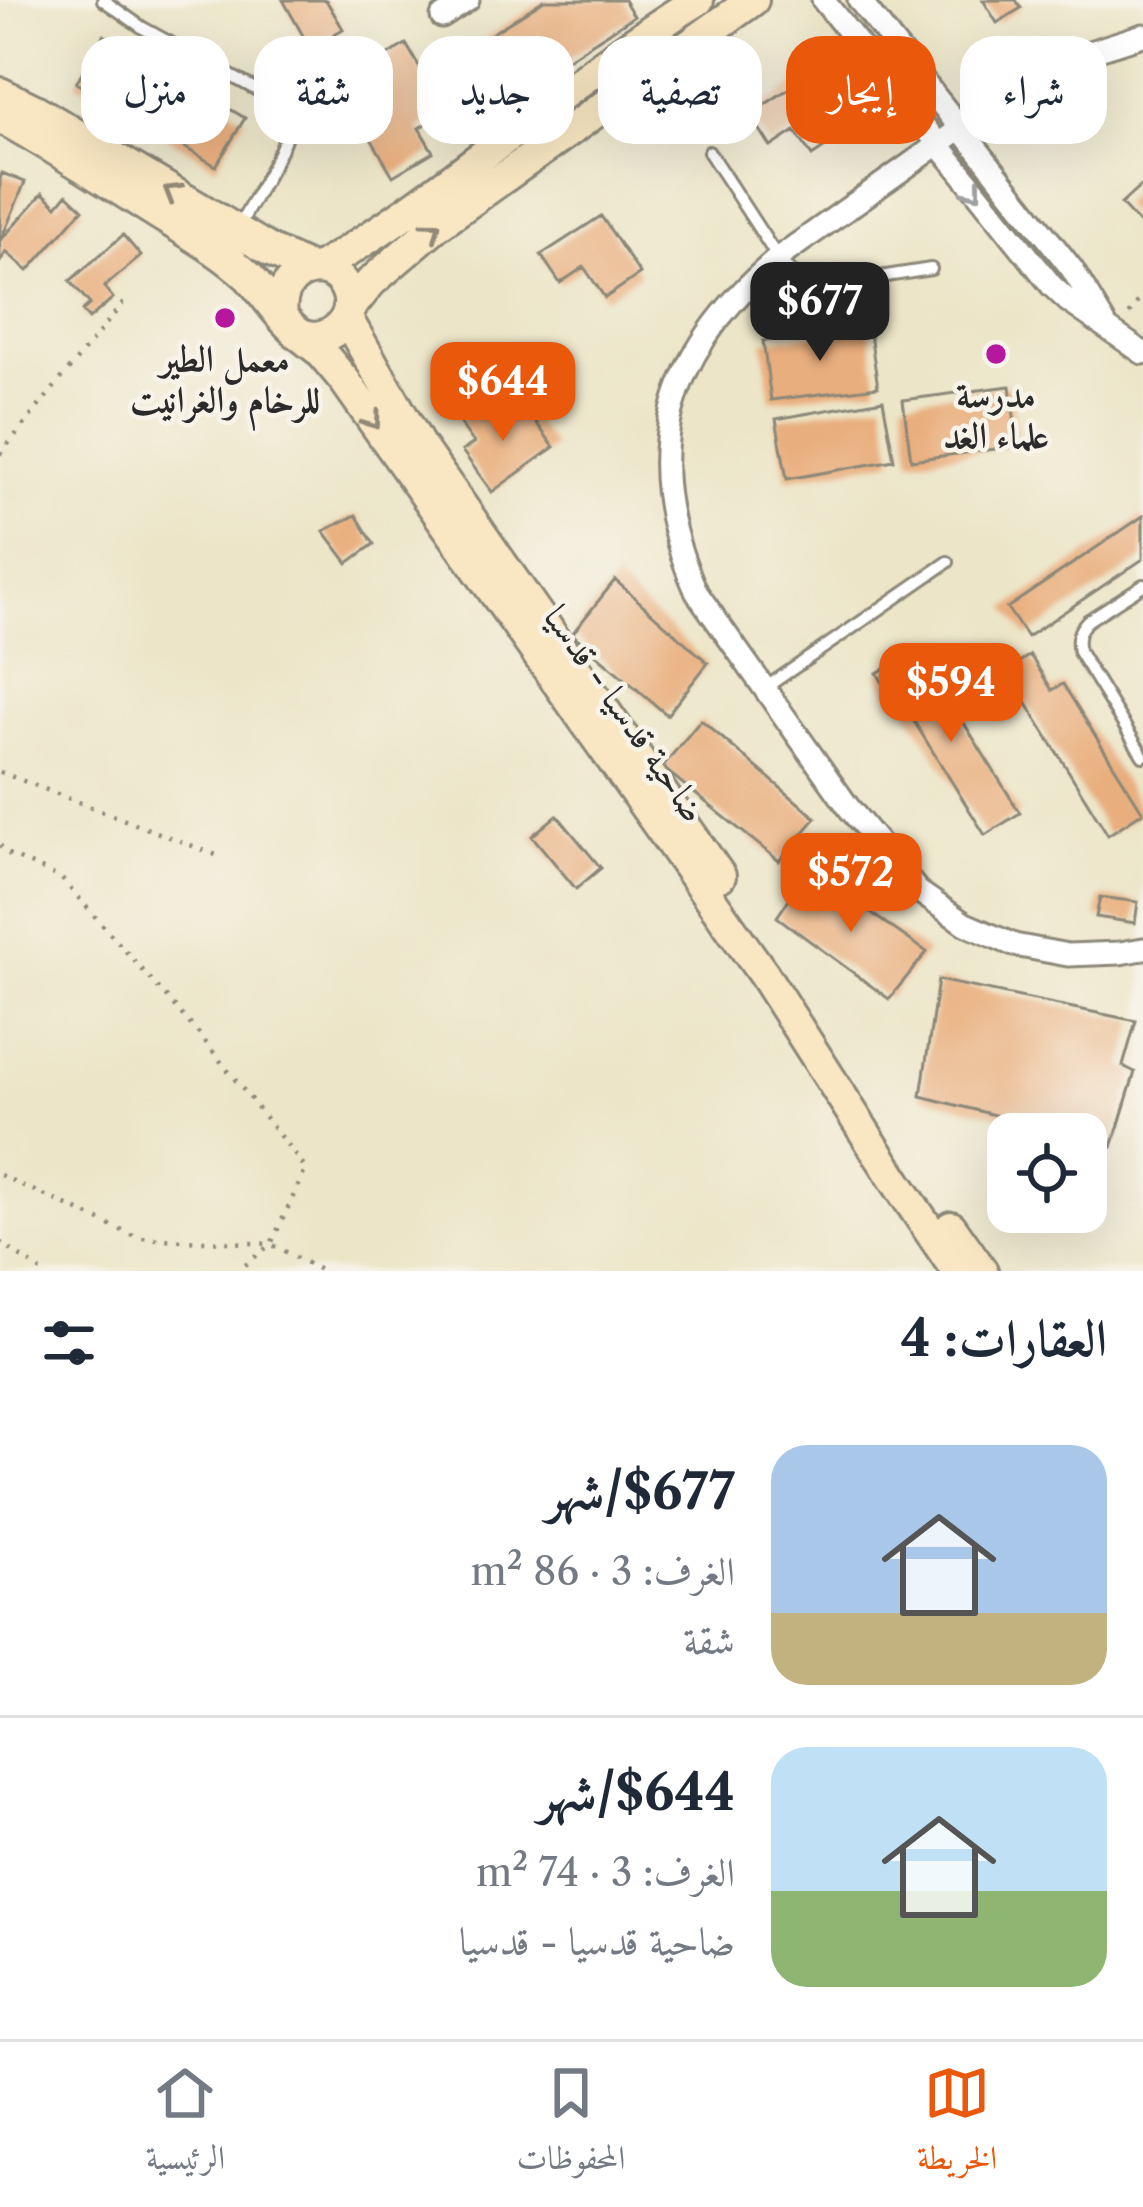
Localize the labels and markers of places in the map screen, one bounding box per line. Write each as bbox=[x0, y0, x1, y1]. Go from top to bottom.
pin: $677 bbox=[749, 262, 891, 364]
marker: معمل الطير للرخام والغرانيت bbox=[212, 305, 238, 331]
place label: معمل الطير للرخام والغرانيت bbox=[130, 336, 320, 432]
marker: مدرسة علماء الغد bbox=[983, 341, 1009, 367]
pin: $644 bbox=[432, 342, 574, 444]
place label: مدرسة علماء الغد bbox=[943, 372, 1049, 457]
pin: $594 bbox=[880, 643, 1022, 745]
pin: $572 bbox=[780, 833, 922, 935]

